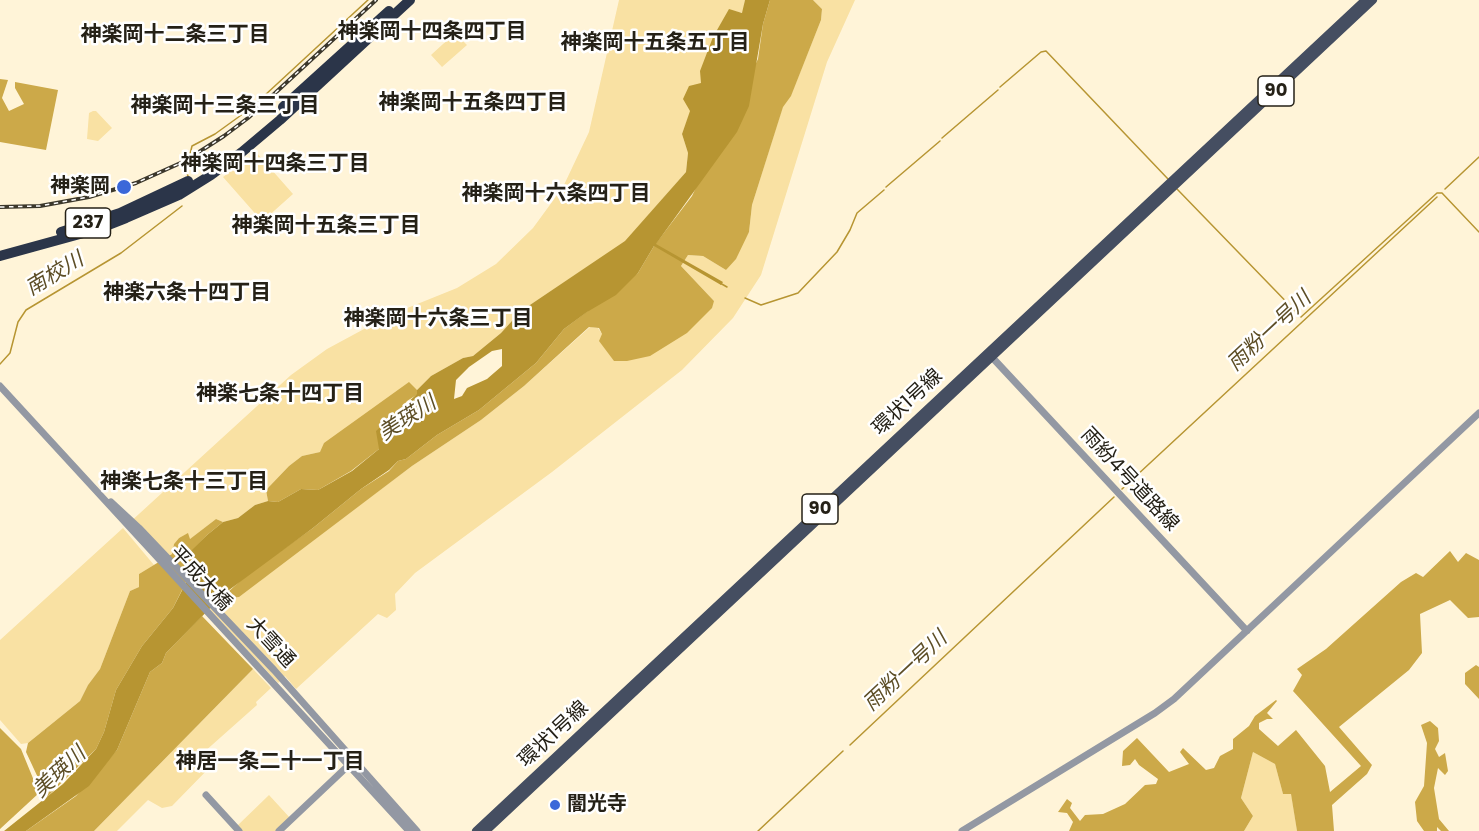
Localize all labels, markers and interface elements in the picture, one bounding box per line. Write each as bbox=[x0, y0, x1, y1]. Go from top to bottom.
district label: 神楽岡十四条四丁目 bbox=[338, 20, 526, 46]
district label: 神楽岡十二条三丁目 bbox=[81, 23, 269, 49]
district label: 神楽岡十五条五丁目 bbox=[561, 31, 749, 57]
road number: 90 bbox=[1258, 76, 1294, 106]
district label: 神楽岡十五条四丁目 bbox=[379, 91, 567, 117]
district label: 神楽岡十三条三丁目 bbox=[131, 94, 319, 120]
district label: 神楽岡十四条三丁目 bbox=[181, 152, 369, 178]
place label: 神楽岡 bbox=[50, 175, 110, 199]
marker: 神楽岡 bbox=[115, 178, 133, 196]
district label: 神楽岡十六条四丁目 bbox=[462, 182, 650, 208]
road number: 237 bbox=[66, 208, 110, 238]
district label: 神楽岡十五条三丁目 bbox=[232, 214, 420, 240]
water label: 南校川 bbox=[22, 248, 88, 302]
district label: 神楽六条十四丁目 bbox=[103, 281, 271, 307]
water label: 雨粉一号川 bbox=[1223, 287, 1317, 377]
district label: 神楽岡十六条三丁目 bbox=[344, 307, 532, 333]
street label: 環状1号線 bbox=[868, 365, 948, 441]
district label: 神楽七条十四丁目 bbox=[196, 382, 364, 408]
water label: 美瑛川 bbox=[375, 391, 441, 447]
street label: 雨紛4号道路線 bbox=[1075, 423, 1183, 537]
district label: 神楽七条十三丁目 bbox=[100, 470, 268, 496]
road number: 90 bbox=[802, 494, 838, 524]
street label: 平成大橋 bbox=[164, 542, 236, 616]
street label: 大雪通 bbox=[241, 613, 299, 673]
water label: 雨粉一号川 bbox=[859, 627, 953, 717]
street label: 環状1号線 bbox=[514, 697, 594, 773]
water label: 美瑛川 bbox=[28, 742, 92, 804]
district label: 神居一条二十一丁目 bbox=[176, 750, 364, 776]
place label: 闇光寺 bbox=[567, 793, 627, 817]
marker: 闇光寺 bbox=[548, 798, 562, 812]

